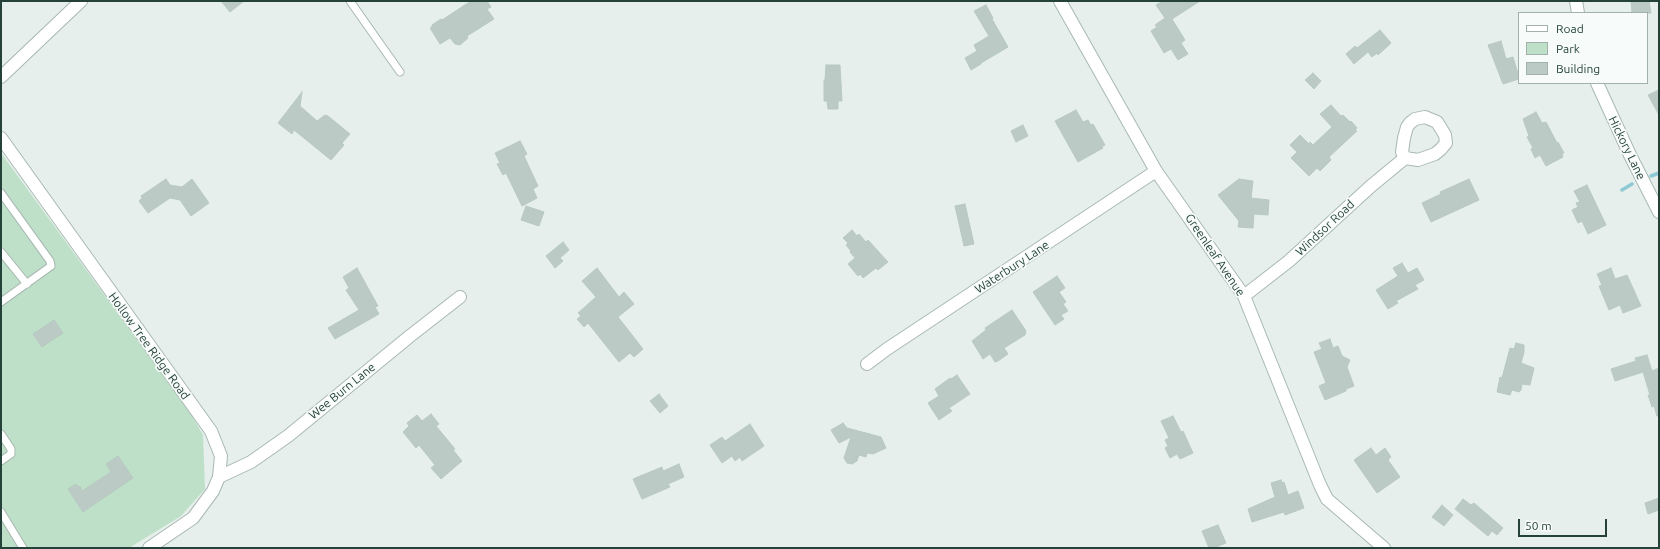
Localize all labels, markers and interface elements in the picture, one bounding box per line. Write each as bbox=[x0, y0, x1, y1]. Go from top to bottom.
legend bbox=[1518, 12, 1648, 84]
text: Road bbox=[1556, 22, 1584, 35]
text: Park bbox=[1556, 42, 1580, 55]
text: Building bbox=[1556, 62, 1600, 75]
street label: Hickory Lane bbox=[1605, 114, 1649, 182]
street label: Windsor Road bbox=[1293, 197, 1357, 259]
street label: Greenleaf Avenue bbox=[1182, 211, 1248, 299]
street label: Waterbury Lane bbox=[972, 238, 1052, 296]
street label: Hollow Tree Ridge Road bbox=[105, 290, 193, 402]
street label: Wee Burn Lane bbox=[306, 360, 378, 422]
scale bar bbox=[1520, 511, 1609, 537]
text: 50 m bbox=[1525, 519, 1552, 532]

